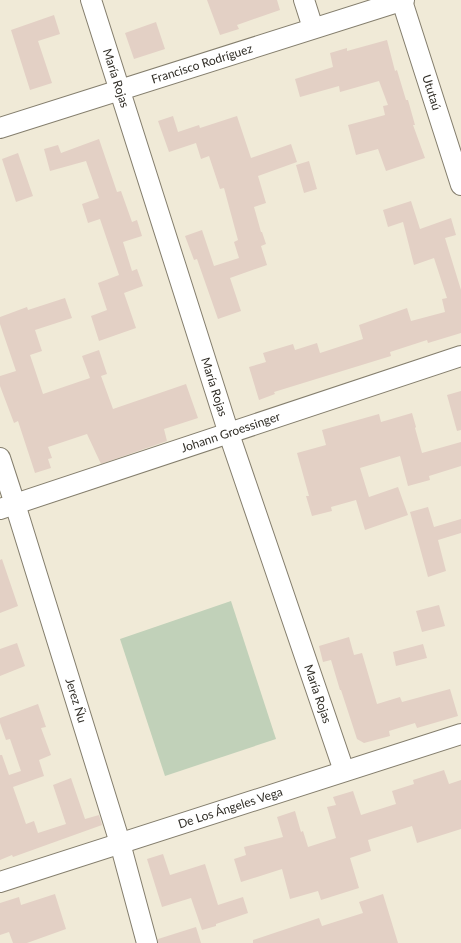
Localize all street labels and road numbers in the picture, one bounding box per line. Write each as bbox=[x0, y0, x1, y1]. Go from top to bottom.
street label: Francisco Rodríguez bbox=[150, 40, 255, 87]
street label: María Rojas bbox=[100, 47, 133, 109]
street label: Ututaú bbox=[419, 72, 445, 112]
street label: María Rojas bbox=[198, 355, 231, 418]
street label: Johann Groessinger bbox=[179, 408, 283, 455]
street label: María Rojas bbox=[301, 662, 335, 725]
street label: Jerez Ñu bbox=[62, 676, 90, 724]
street label: De Los Ángeles Vega bbox=[176, 784, 284, 831]

